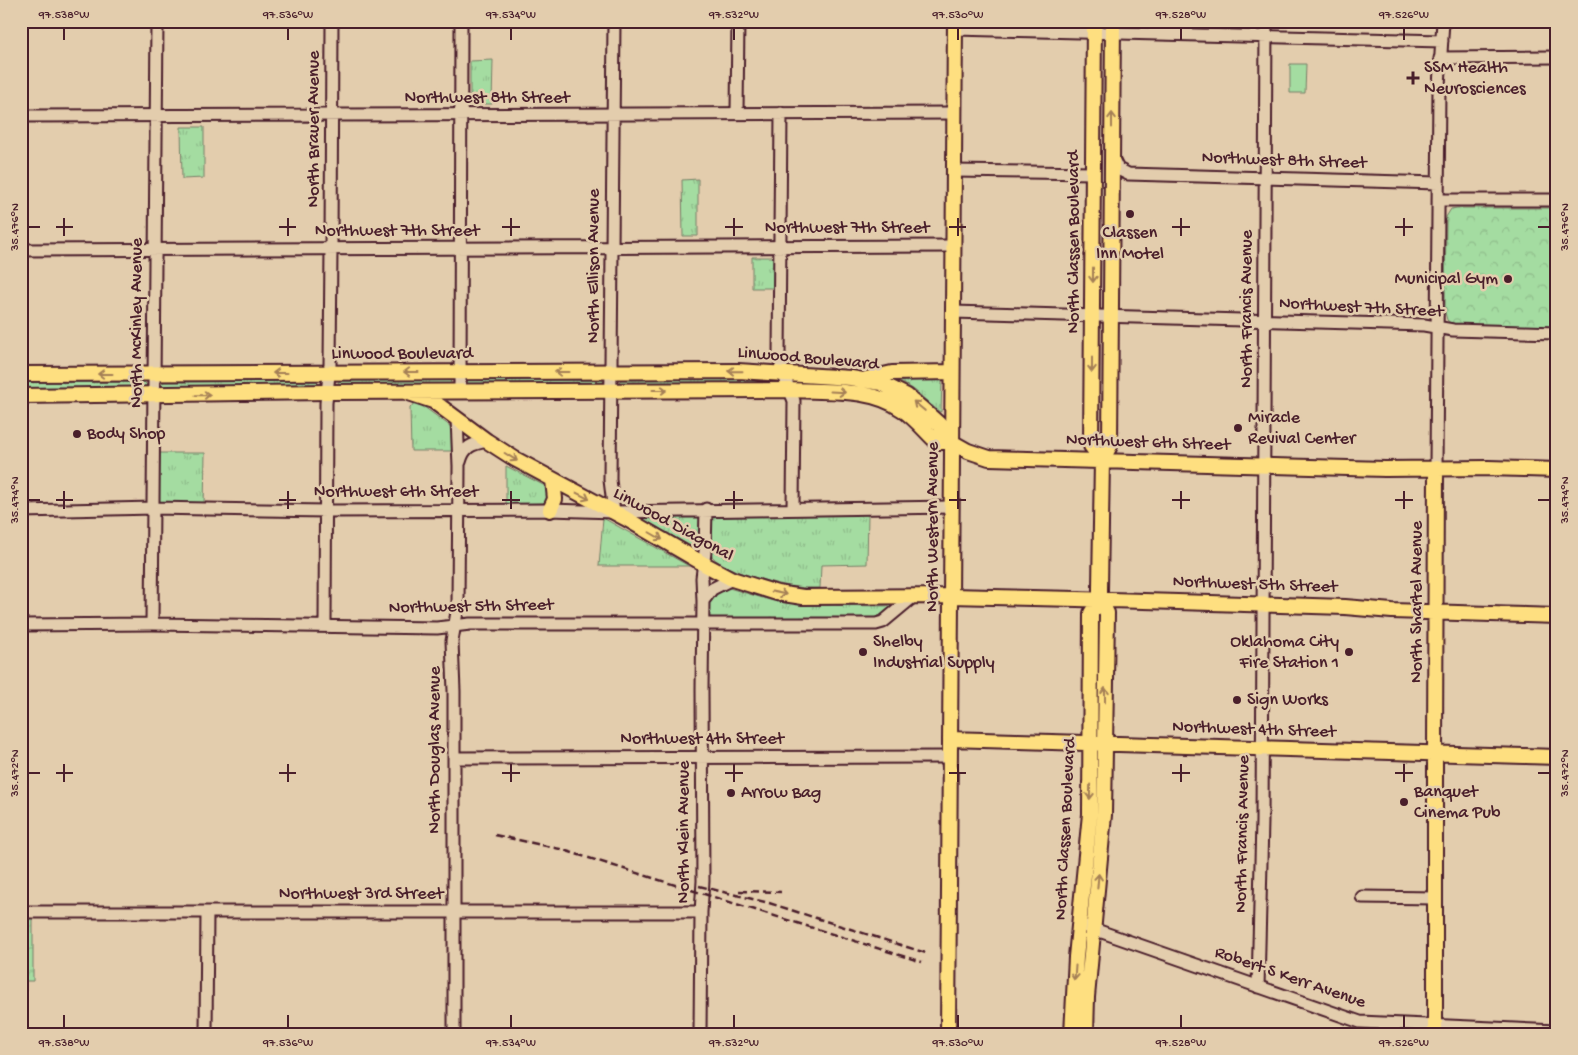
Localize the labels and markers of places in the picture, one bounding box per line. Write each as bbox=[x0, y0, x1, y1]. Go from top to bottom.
place label: SSM Health Neurosciences bbox=[1424, 58, 1527, 100]
marker: SSM Health Neurosciences bbox=[1406, 71, 1420, 85]
marker: Classen Inn Motel bbox=[1124, 208, 1136, 220]
place label: Classen Inn Motel bbox=[1096, 223, 1164, 265]
place label: Municipal Gym bbox=[1395, 269, 1498, 290]
marker: Municipal Gym bbox=[1502, 273, 1514, 285]
place label: Miracle Revival Center bbox=[1248, 408, 1357, 450]
marker: Miracle Revival Center bbox=[1232, 422, 1244, 434]
place label: Body Shop bbox=[86, 424, 166, 445]
marker: Body Shop bbox=[71, 428, 83, 440]
place label: Shelby Industrial Supply bbox=[873, 632, 995, 674]
place label: Oklahoma City Fire Station 1 bbox=[1230, 632, 1339, 674]
marker: Shelby Industrial Supply bbox=[857, 646, 869, 658]
marker: Oklahoma City Fire Station 1 bbox=[1343, 646, 1355, 658]
place label: Sign Works bbox=[1247, 690, 1329, 711]
marker: Sign Works bbox=[1231, 694, 1243, 706]
place label: Banquet Cinema Pub bbox=[1413, 782, 1501, 824]
place label: Arrow Bag bbox=[741, 783, 821, 804]
marker: Arrow Bag bbox=[725, 787, 737, 799]
marker: Banquet Cinema Pub bbox=[1398, 796, 1410, 808]

